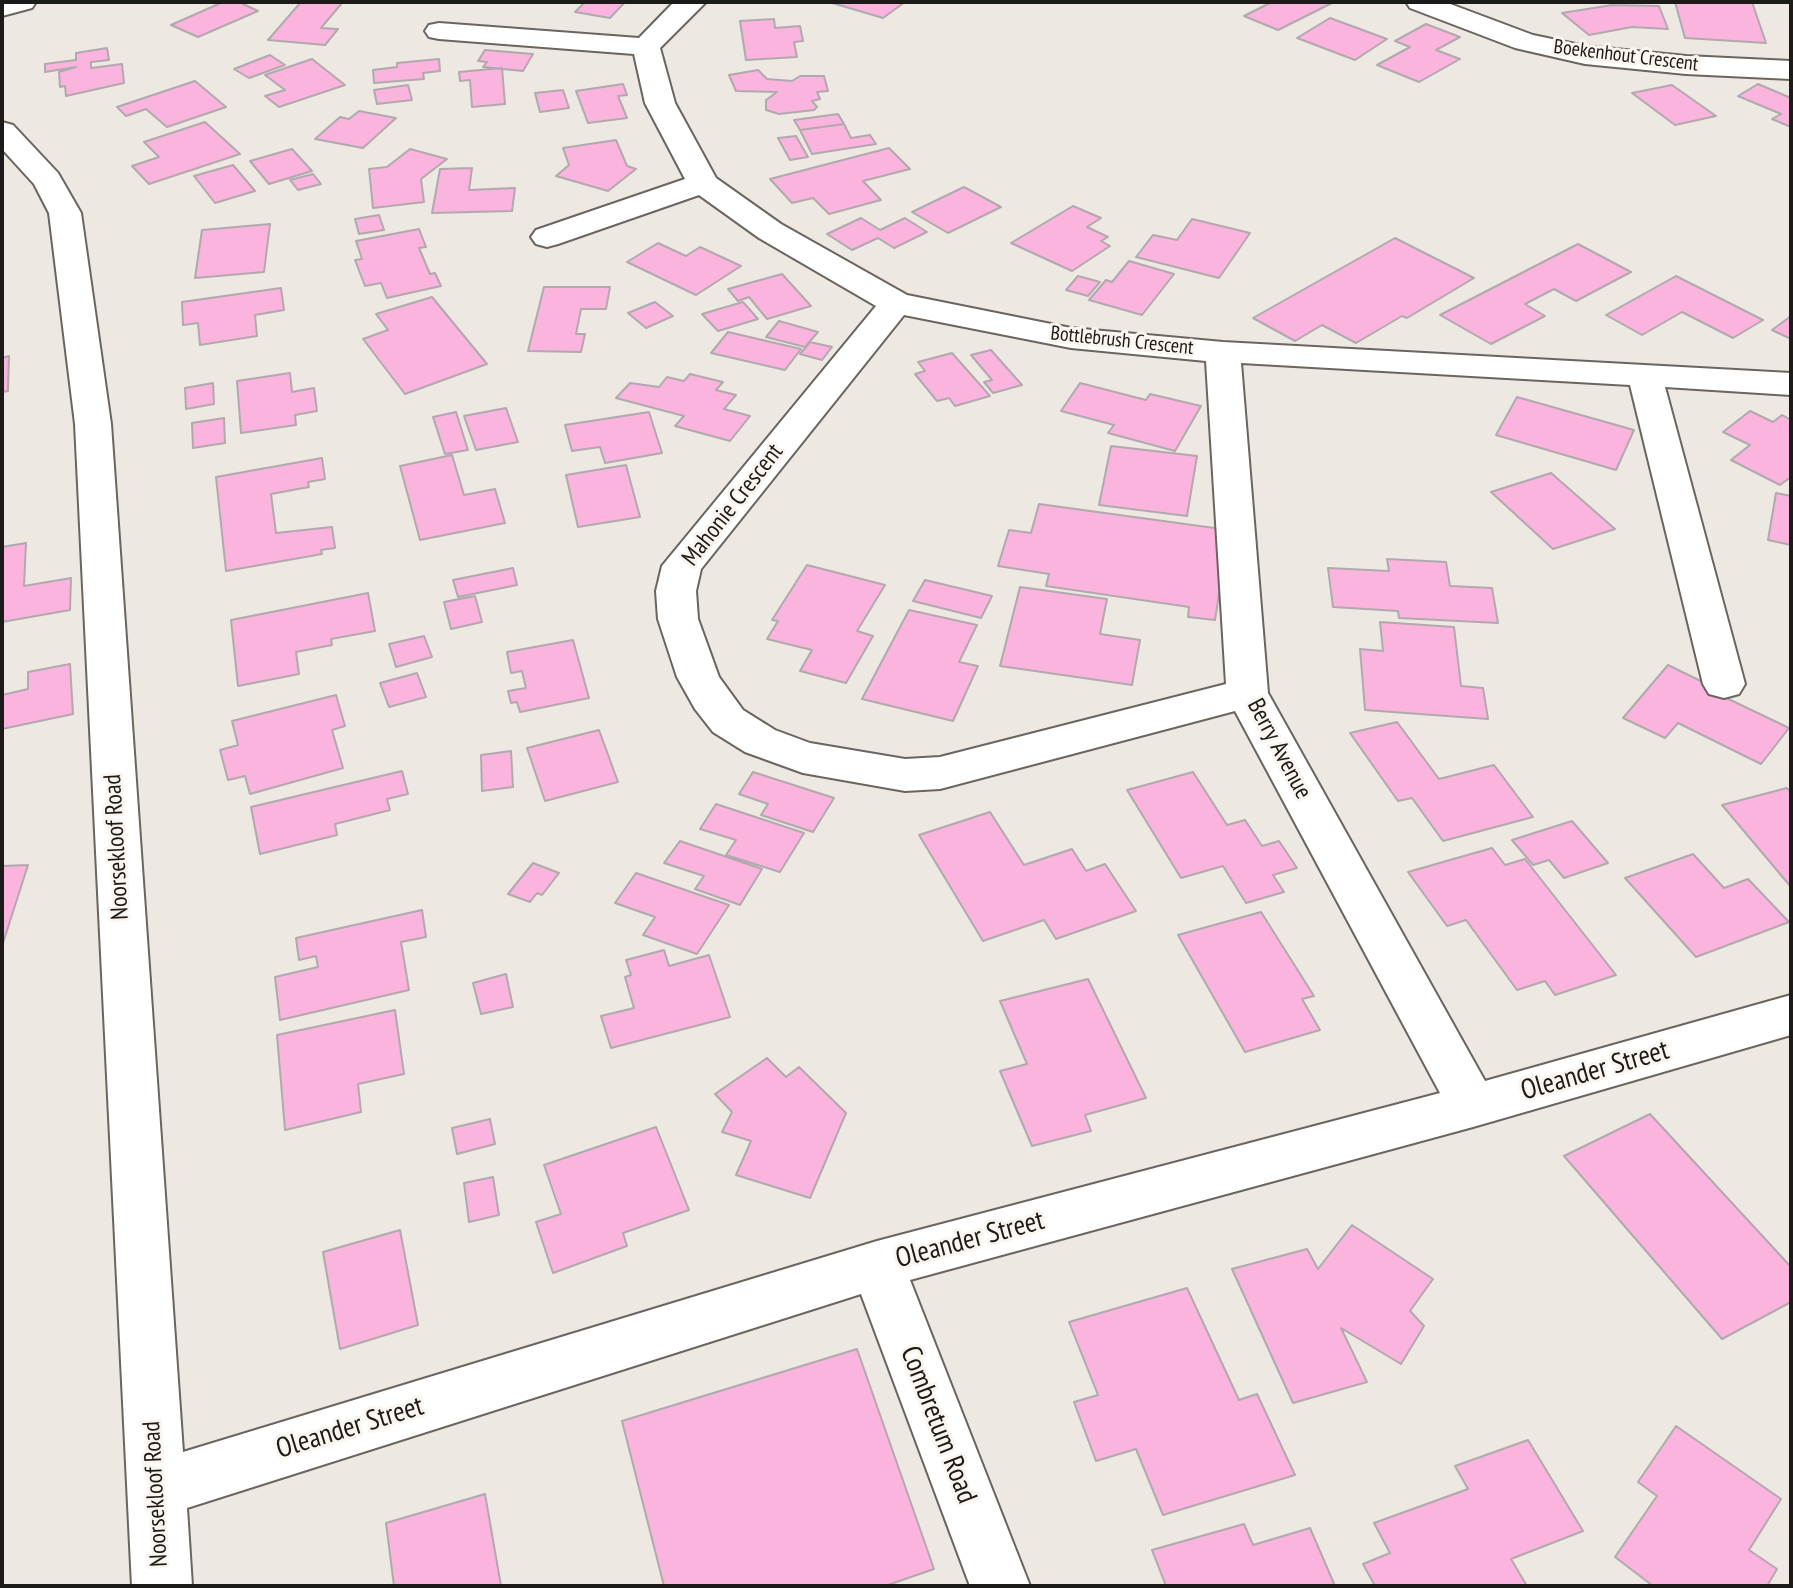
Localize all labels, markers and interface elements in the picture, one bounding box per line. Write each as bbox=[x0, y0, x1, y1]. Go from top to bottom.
street label: Boekenhout Crescent bbox=[1552, 35, 1700, 77]
street label: Bottlebrush Crescent bbox=[1049, 322, 1195, 360]
street label: Mahonie Crescent bbox=[676, 438, 790, 572]
street label: Berry Avenue bbox=[1241, 694, 1317, 804]
street label: Noorsekloof Road bbox=[99, 773, 135, 921]
street label: Oleander Street bbox=[1517, 1034, 1673, 1108]
street label: Oleander Street bbox=[892, 1204, 1048, 1276]
street label: Combretum Road bbox=[893, 1342, 983, 1508]
street label: Oleander Street bbox=[272, 1390, 428, 1466]
street label: Noorsekloof Road bbox=[138, 1420, 174, 1568]

